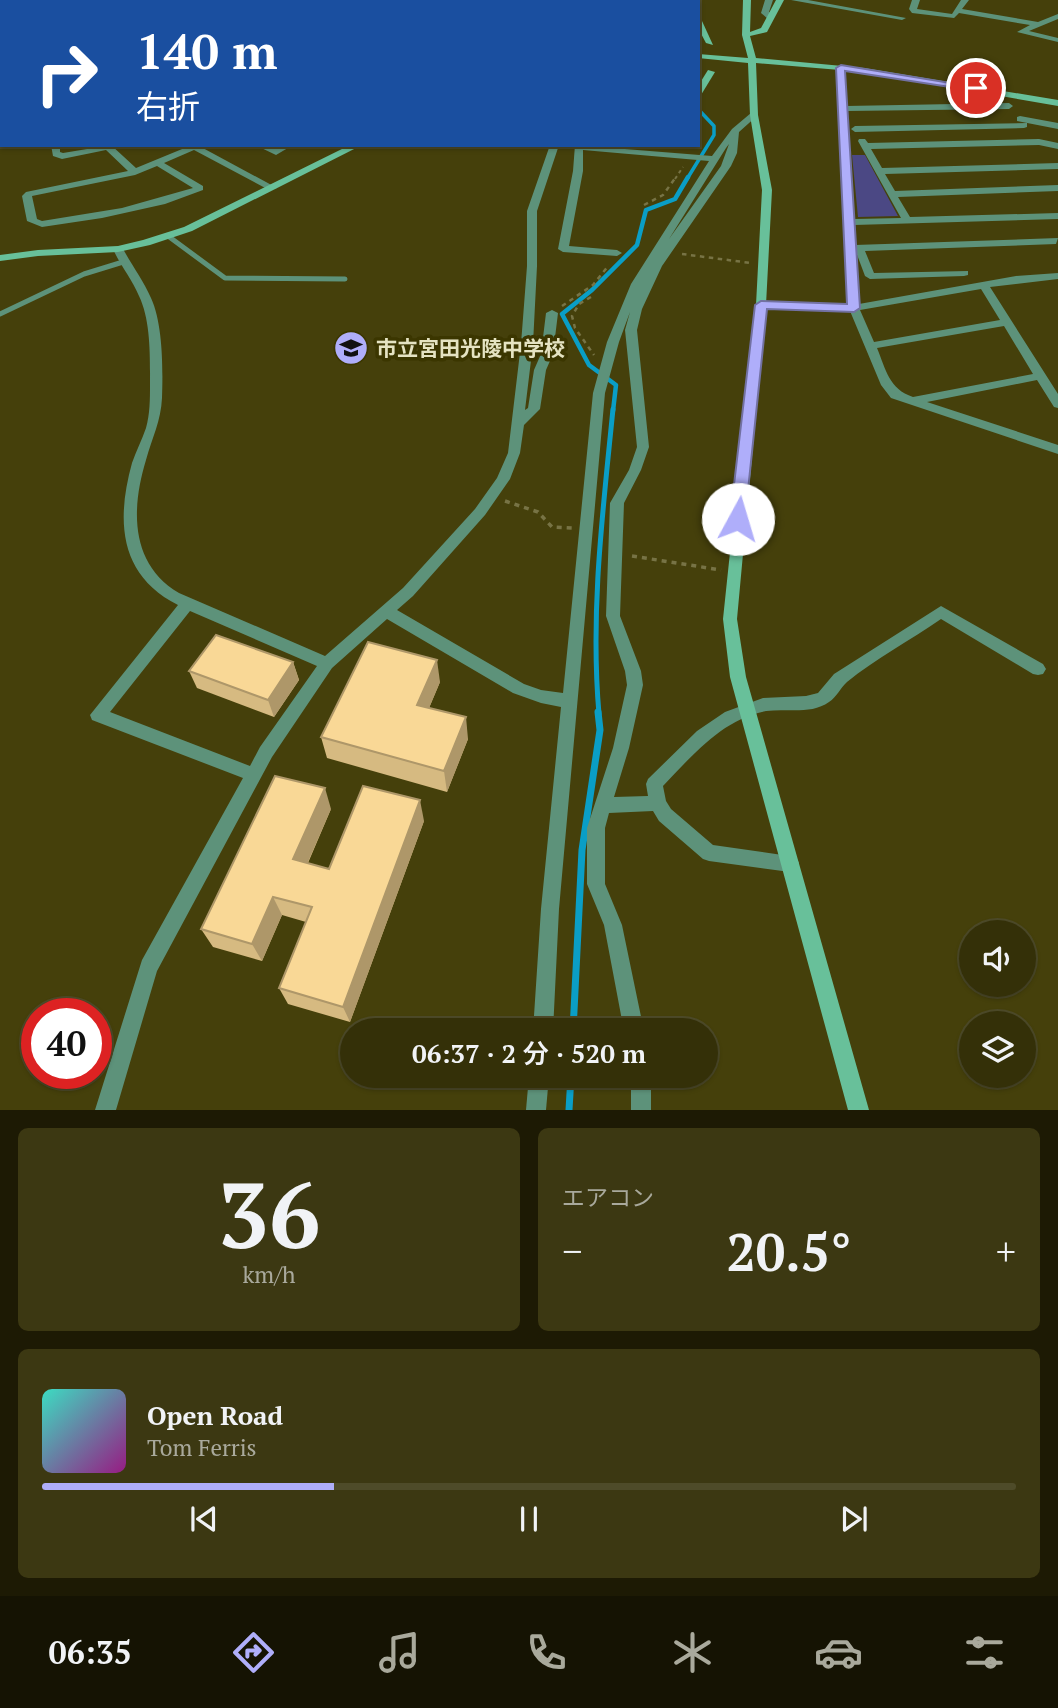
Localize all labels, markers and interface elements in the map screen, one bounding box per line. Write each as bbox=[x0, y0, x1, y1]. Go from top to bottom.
text: 140 m bbox=[136, 18, 278, 83]
icon: right bbox=[21, 28, 112, 119]
pin bbox=[946, 58, 1006, 118]
icon: arrive bbox=[957, 69, 995, 107]
text: 右折 bbox=[136, 85, 200, 127]
school or university icon: 市立宮田光陵中学校 bbox=[332, 329, 370, 367]
place label: 市立宮田光陵中学校 bbox=[376, 334, 565, 362]
position arrow bbox=[701, 482, 775, 556]
map controls bbox=[959, 920, 1036, 1088]
button: sound bbox=[959, 920, 1036, 997]
speed limit sign: 40 bbox=[21, 998, 112, 1089]
button: layers bbox=[959, 1011, 1036, 1088]
text: 06:37 · 2 分 · 520 m bbox=[412, 1036, 646, 1070]
text: 36 bbox=[218, 1153, 320, 1274]
text: エアコン bbox=[562, 1182, 654, 1213]
text: 20.5° bbox=[726, 1217, 852, 1286]
text: − bbox=[562, 1226, 582, 1276]
text: + bbox=[996, 1226, 1016, 1276]
text: km/h bbox=[242, 1259, 296, 1290]
text: Open Road bbox=[147, 1398, 283, 1432]
text: Tom Ferris bbox=[147, 1432, 257, 1463]
icon: previous bbox=[185, 1500, 223, 1538]
icon: pause bbox=[510, 1500, 548, 1538]
icon: next bbox=[835, 1500, 873, 1538]
icon: directions bbox=[229, 1628, 278, 1677]
icon: music bbox=[375, 1628, 424, 1677]
icon: phone bbox=[522, 1628, 571, 1677]
icon: climate bbox=[668, 1628, 717, 1677]
icon: car bbox=[814, 1628, 863, 1677]
icon: filters bbox=[960, 1628, 1009, 1677]
text: 06:35 bbox=[49, 1631, 132, 1673]

